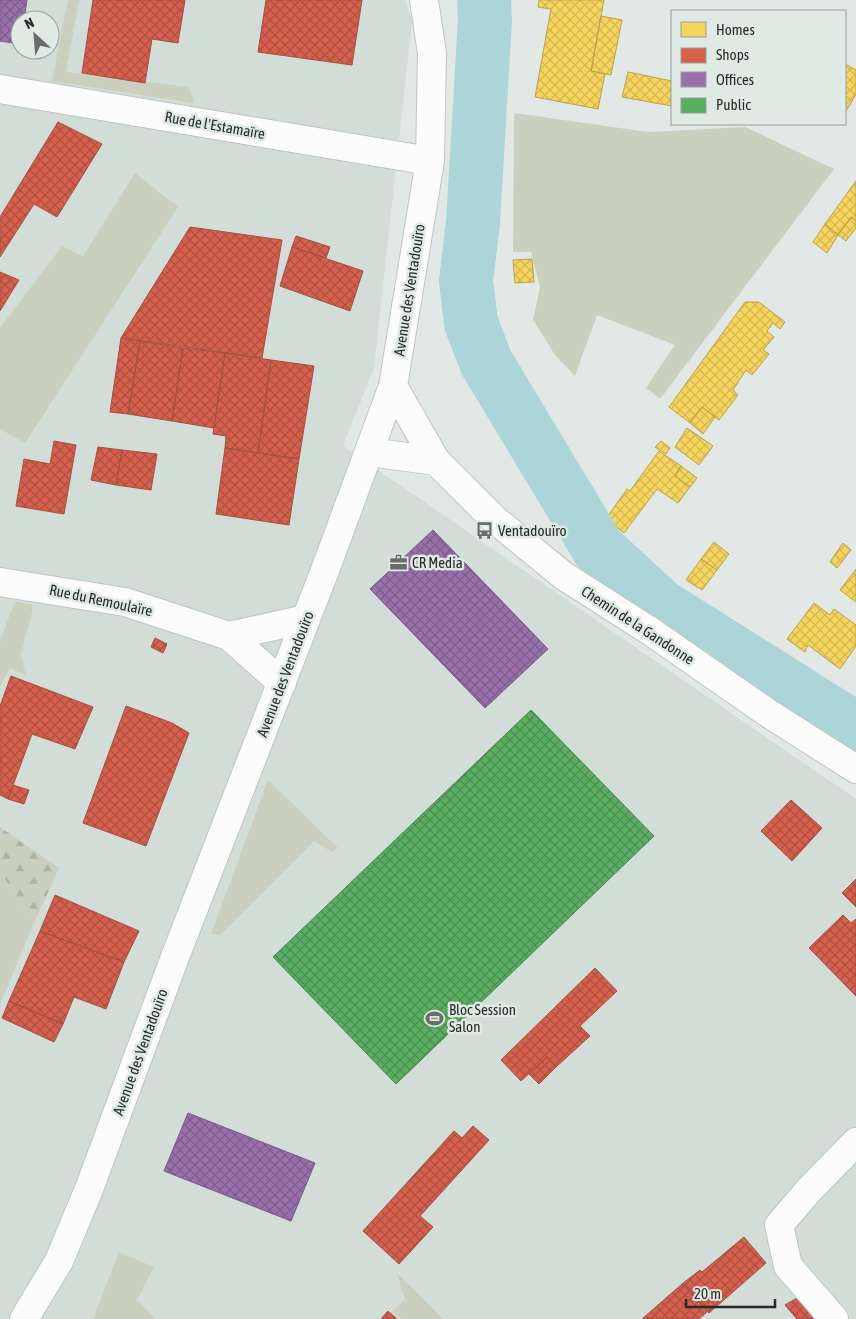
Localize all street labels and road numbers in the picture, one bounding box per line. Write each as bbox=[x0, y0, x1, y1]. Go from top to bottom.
street label: Rue de l'Estamaïre bbox=[164, 108, 267, 142]
street label: Avenue des Ventadouïro bbox=[390, 223, 428, 357]
street label: Rue du Remoulaïre bbox=[48, 581, 154, 619]
street label: Chemin de la Gandonne bbox=[578, 582, 698, 668]
street label: Avenue des Ventadouïro bbox=[253, 609, 317, 739]
street label: Avenue des Ventadouïro bbox=[109, 986, 171, 1118]

